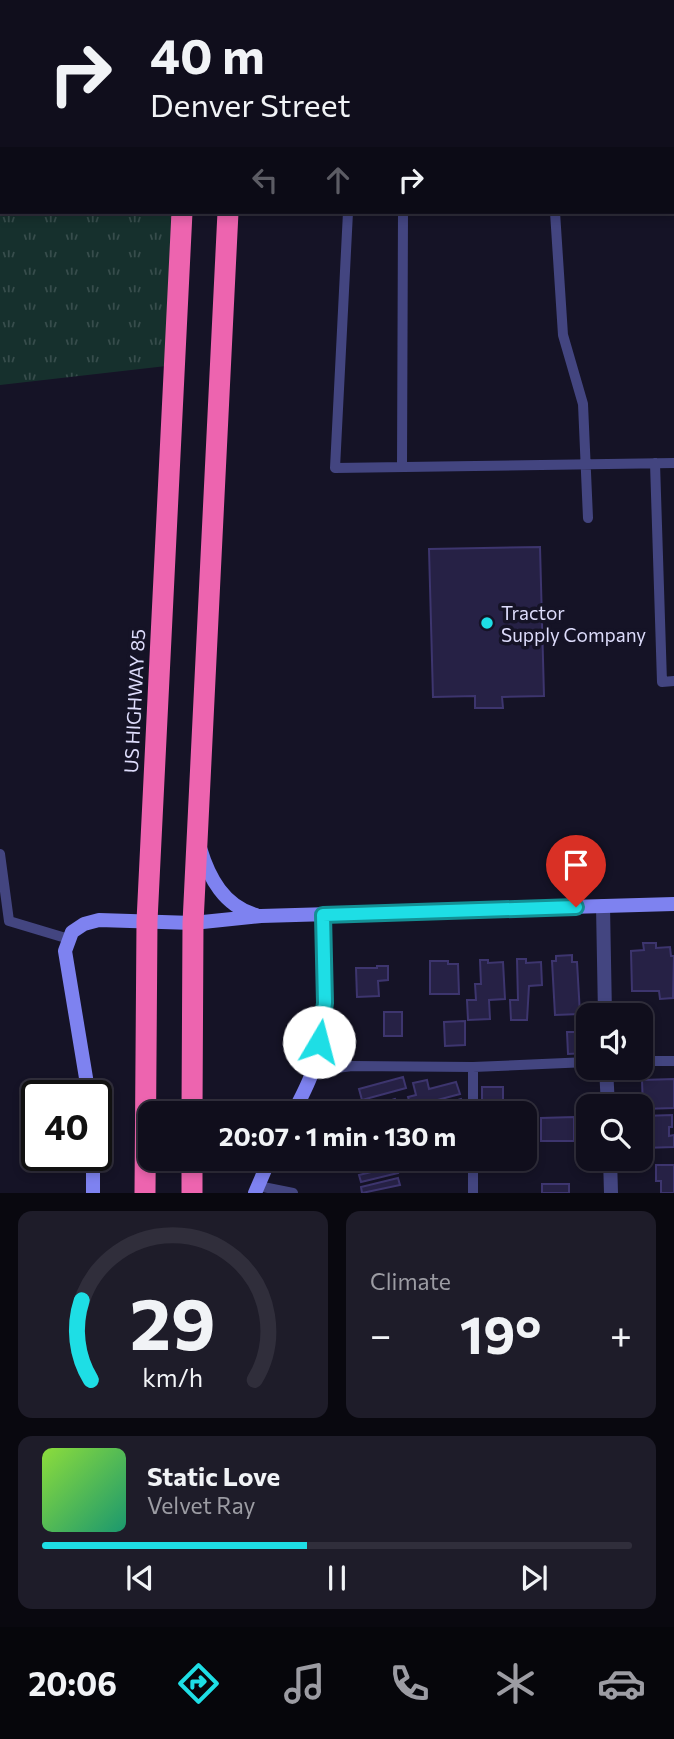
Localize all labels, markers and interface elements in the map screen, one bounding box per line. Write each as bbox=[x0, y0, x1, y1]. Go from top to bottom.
text: 40 m bbox=[150, 24, 265, 84]
icon: right bbox=[35, 28, 126, 119]
text: Denver Street bbox=[150, 84, 351, 124]
icon: left bbox=[246, 161, 284, 199]
icon: ahead bbox=[319, 161, 357, 199]
icon: right bbox=[392, 161, 430, 199]
place label: Tractor Supply Company bbox=[501, 601, 646, 646]
marker: Tractor Supply Company bbox=[479, 615, 495, 631]
street label: US HIGHWAY 85 bbox=[119, 628, 149, 774]
pin bbox=[546, 835, 606, 907]
icon: arrive bbox=[557, 846, 595, 884]
map controls bbox=[576, 1003, 653, 1171]
button: sound bbox=[576, 1003, 653, 1080]
position arrow bbox=[282, 1005, 356, 1079]
speed limit sign: 40 bbox=[21, 1080, 112, 1171]
button: search bbox=[576, 1094, 653, 1171]
text: 20:07 · 1 min · 130 m bbox=[219, 1120, 456, 1151]
text: Climate bbox=[370, 1267, 451, 1295]
text: 29 bbox=[130, 1277, 216, 1366]
text: 19° bbox=[460, 1301, 541, 1365]
text: − bbox=[370, 1310, 392, 1357]
text: + bbox=[610, 1310, 632, 1357]
text: km/h bbox=[143, 1362, 203, 1392]
text: Static Love bbox=[147, 1460, 280, 1491]
text: Velvet Ray bbox=[147, 1491, 255, 1519]
icon: previous bbox=[121, 1559, 159, 1597]
icon: pause bbox=[318, 1559, 356, 1597]
icon: next bbox=[515, 1559, 553, 1597]
icon: directions bbox=[174, 1659, 223, 1708]
icon: music bbox=[280, 1659, 329, 1708]
icon: phone bbox=[385, 1659, 434, 1708]
icon: climate bbox=[491, 1659, 540, 1708]
icon: car bbox=[597, 1659, 646, 1708]
text: 20:06 bbox=[28, 1663, 117, 1703]

